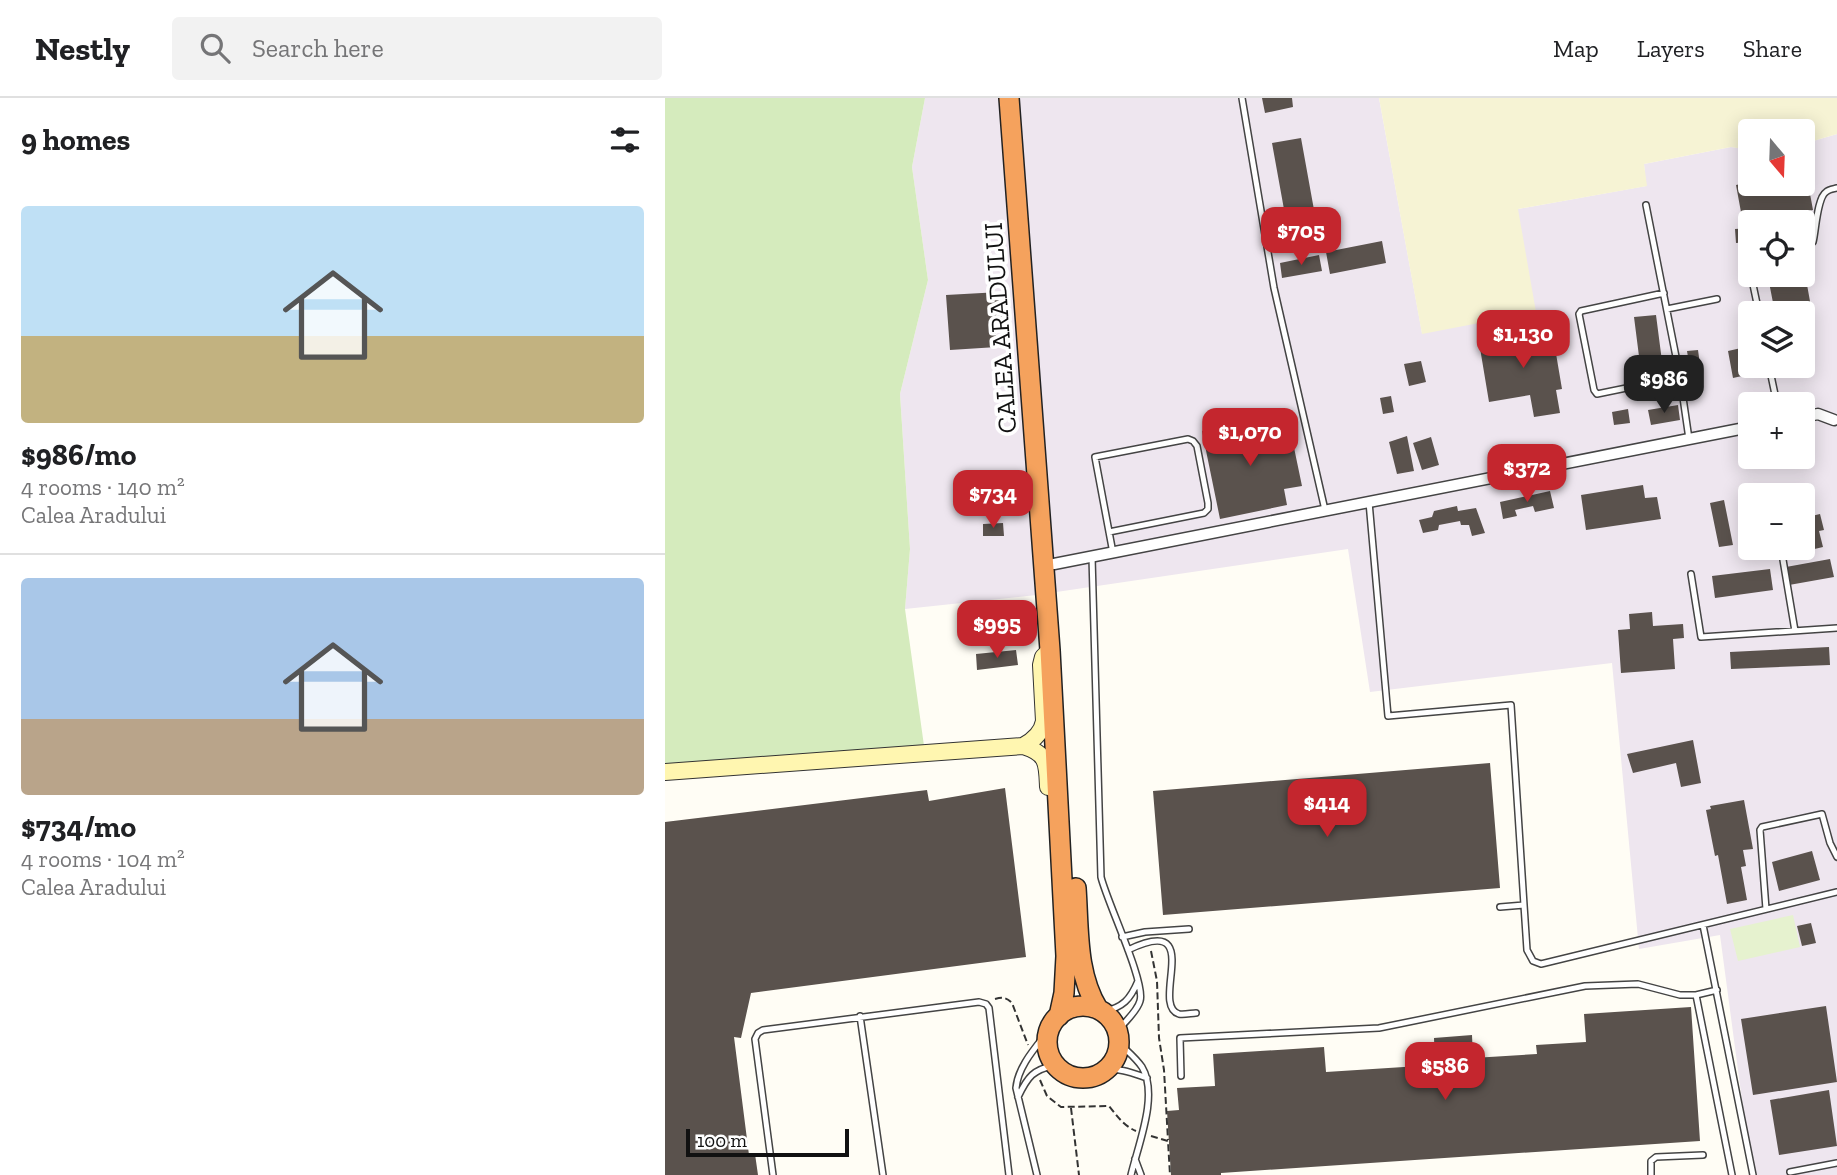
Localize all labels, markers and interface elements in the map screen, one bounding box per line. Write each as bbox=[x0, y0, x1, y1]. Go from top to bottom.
search box bbox=[172, 17, 662, 80]
text: Nestly bbox=[35, 29, 130, 68]
icon: search bbox=[196, 29, 234, 67]
text: Search here bbox=[252, 32, 384, 64]
text: Map bbox=[1553, 34, 1599, 63]
text: Layers bbox=[1637, 34, 1705, 63]
text: Share bbox=[1743, 34, 1802, 63]
north arrow bbox=[1738, 119, 1815, 196]
map controls bbox=[1738, 119, 1815, 560]
icon: filters bbox=[606, 121, 644, 159]
text: 9 homes bbox=[21, 122, 130, 158]
pin: $705 bbox=[1260, 208, 1342, 267]
button: locate bbox=[1738, 210, 1815, 287]
text: $705 bbox=[1277, 216, 1325, 244]
street label: CALEA ARADULUI bbox=[977, 221, 1023, 435]
icon: home bbox=[270, 252, 396, 378]
button: layers bbox=[1738, 301, 1815, 378]
pin: $1,130 bbox=[1466, 310, 1580, 370]
text: $1,130 bbox=[1493, 319, 1553, 347]
pin: $986 bbox=[1623, 356, 1705, 415]
text: $986 bbox=[1640, 364, 1688, 392]
button: + bbox=[1738, 392, 1815, 469]
pin: $1,070 bbox=[1193, 408, 1307, 468]
text: $1,070 bbox=[1218, 417, 1282, 445]
text: $986/mo bbox=[21, 437, 136, 473]
pin: $372 bbox=[1486, 444, 1568, 504]
text: $372 bbox=[1503, 453, 1551, 481]
pin: $734 bbox=[952, 470, 1034, 530]
text: 4 rooms · 140 m² bbox=[21, 473, 185, 501]
text: $734 bbox=[969, 479, 1017, 507]
button: − bbox=[1738, 483, 1815, 560]
text: Calea Aradului bbox=[21, 501, 166, 529]
pin: $995 bbox=[956, 601, 1038, 660]
text: $995 bbox=[973, 609, 1021, 637]
icon: home bbox=[270, 624, 396, 750]
pin: $414 bbox=[1286, 780, 1368, 839]
text: $414 bbox=[1304, 788, 1350, 816]
text: $734/mo bbox=[21, 809, 136, 845]
text: 4 rooms · 104 m² bbox=[21, 845, 185, 873]
text: Calea Aradului bbox=[21, 873, 166, 901]
pin: $586 bbox=[1404, 1042, 1486, 1102]
text: $586 bbox=[1421, 1051, 1469, 1079]
scale bar bbox=[686, 1126, 849, 1158]
text: 100 m bbox=[697, 1129, 747, 1152]

